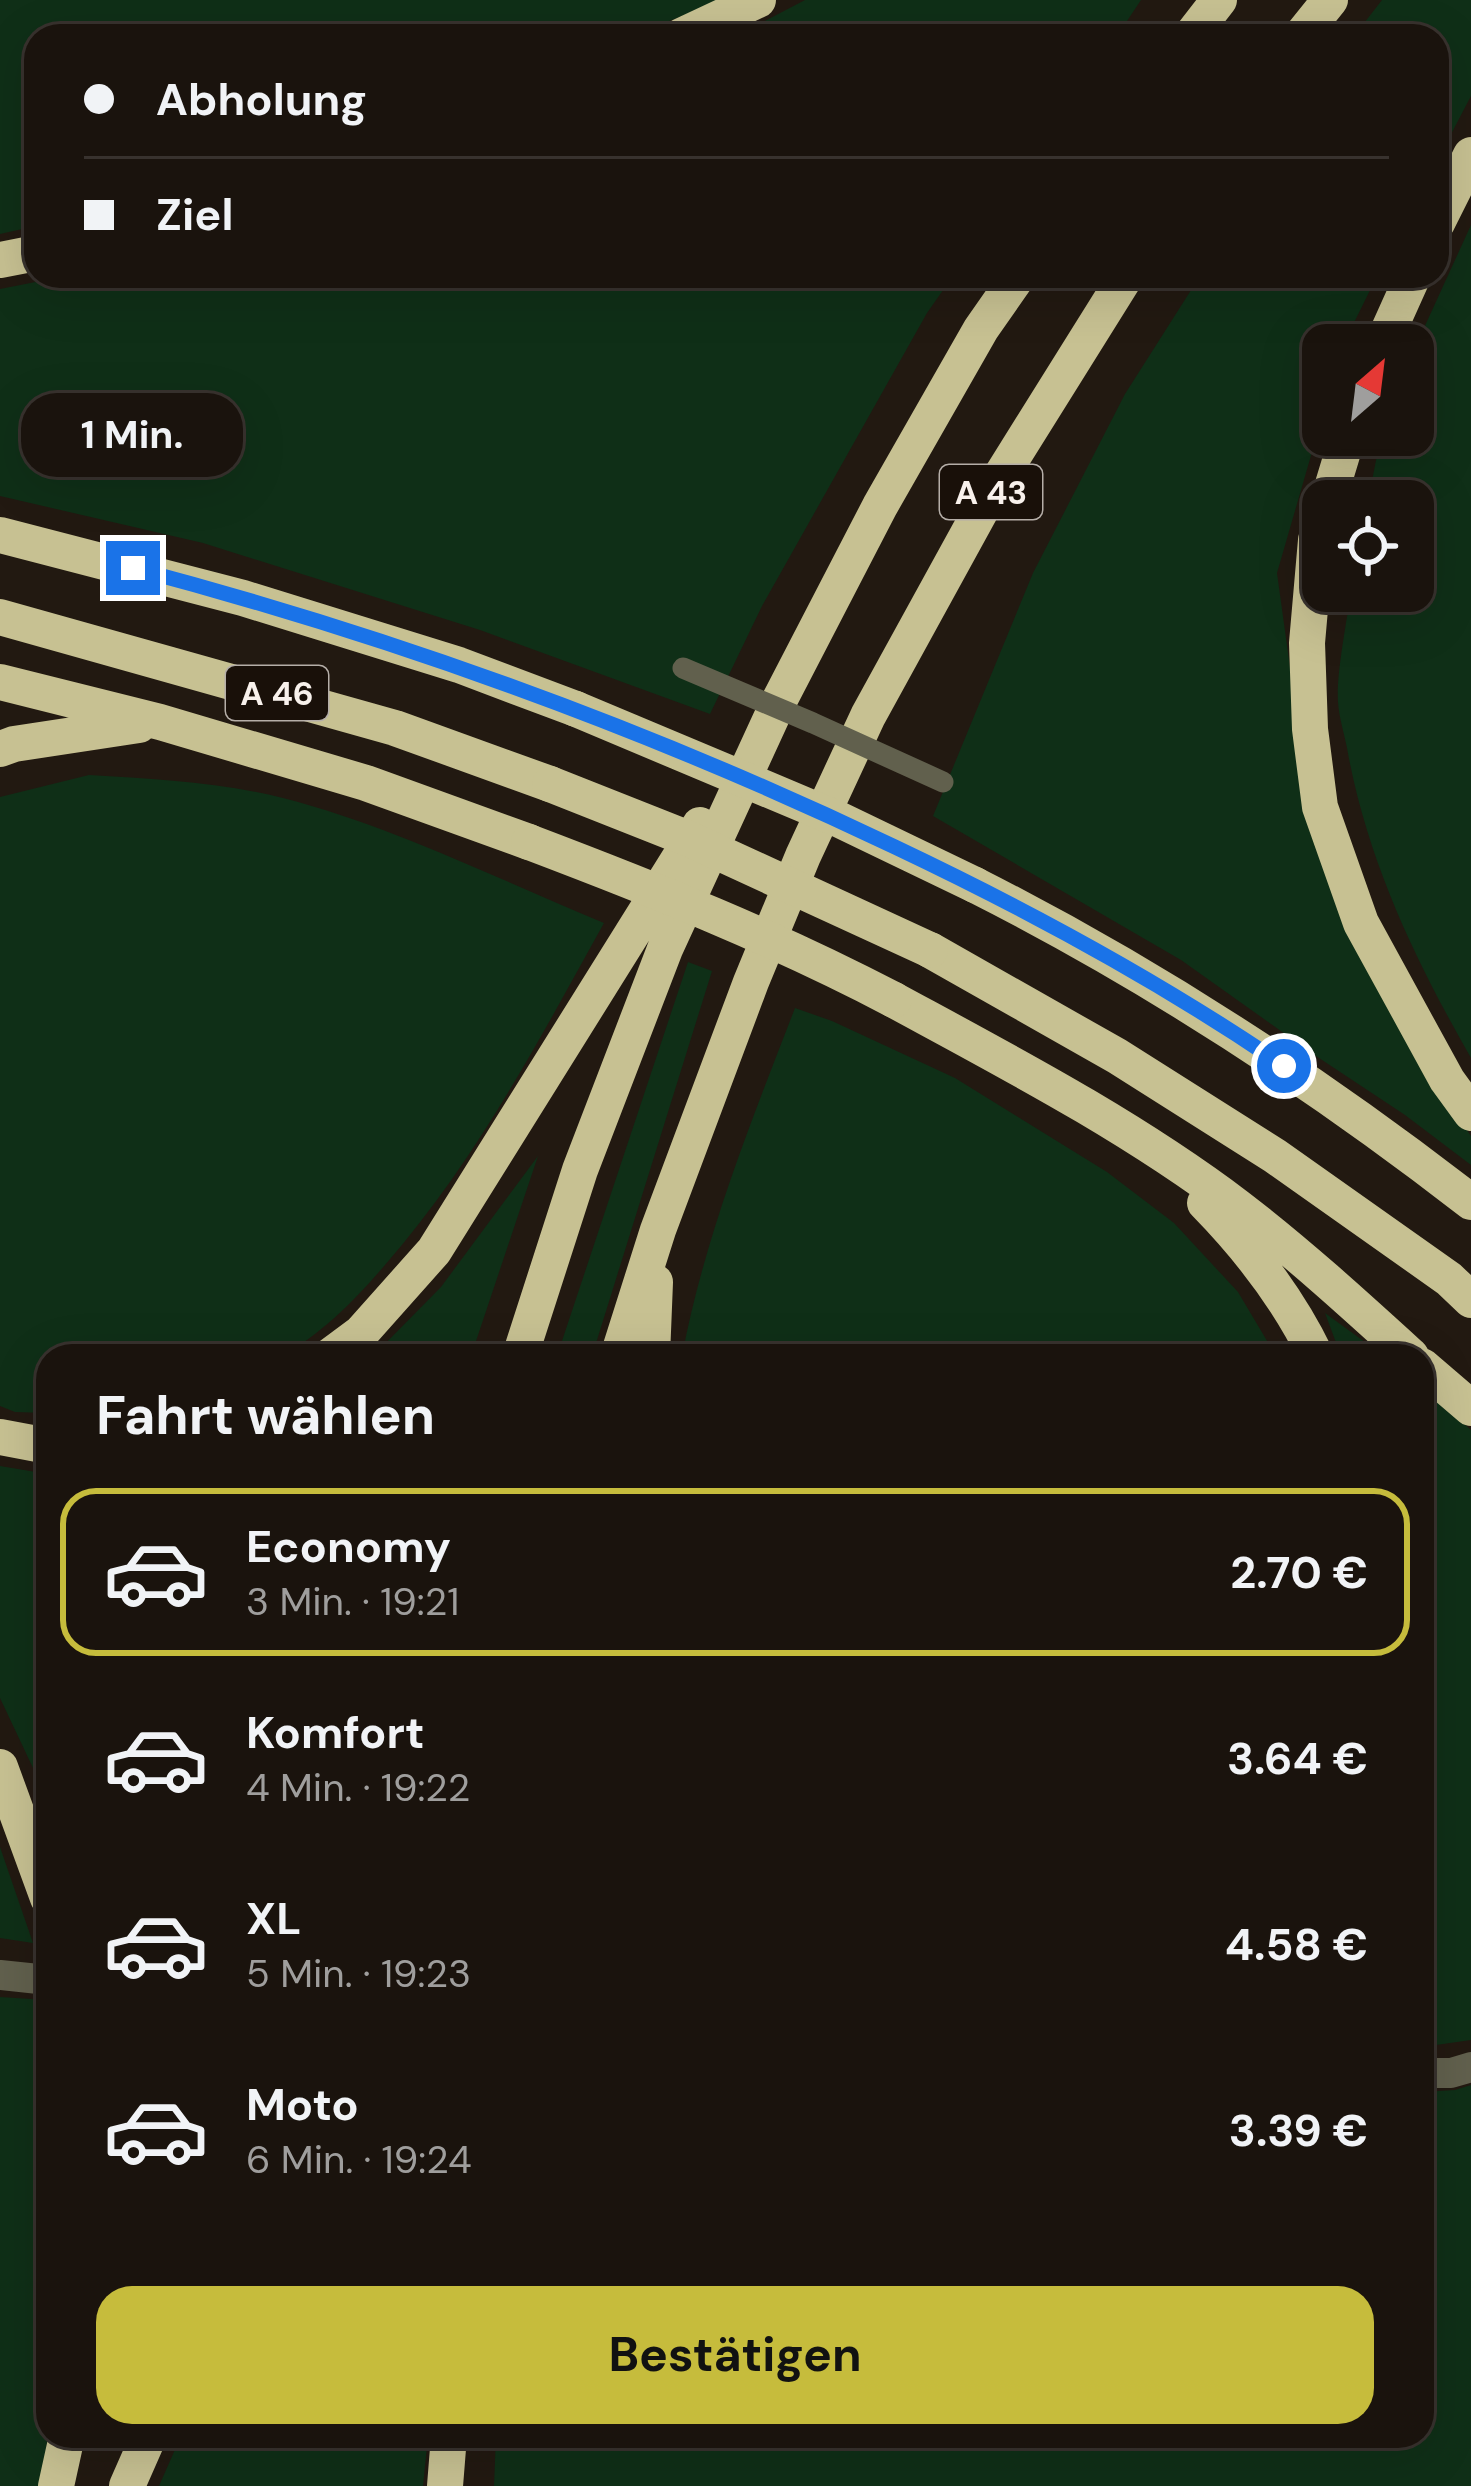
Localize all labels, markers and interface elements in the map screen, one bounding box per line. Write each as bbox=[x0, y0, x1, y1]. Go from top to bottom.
text: Abholung bbox=[156, 70, 367, 129]
text: Ziel bbox=[156, 185, 233, 244]
north arrow bbox=[1302, 324, 1434, 456]
map controls bbox=[1302, 324, 1434, 612]
callout: 1 Min. bbox=[22, 394, 244, 478]
text: 1 Min. bbox=[81, 409, 183, 460]
road number: A 43 bbox=[940, 465, 1042, 519]
button: locate bbox=[1302, 480, 1434, 612]
route end bbox=[106, 541, 160, 595]
road number: A 46 bbox=[226, 666, 328, 720]
route start bbox=[1257, 1039, 1311, 1093]
text: Fahrt wählen bbox=[96, 1380, 435, 1451]
text: Economy bbox=[246, 1517, 451, 1576]
icon: car bbox=[102, 1518, 210, 1626]
text: 2.70 € bbox=[1230, 1543, 1368, 1602]
text: 3 Min. · 19:21 bbox=[246, 1576, 459, 1627]
text: Komfort bbox=[246, 1703, 424, 1762]
icon: car bbox=[102, 1704, 210, 1812]
text: 3.64 € bbox=[1227, 1729, 1368, 1788]
text: 4 Min. · 19:22 bbox=[246, 1762, 470, 1813]
text: XL bbox=[246, 1889, 301, 1948]
icon: car bbox=[102, 1890, 210, 1998]
text: 4.58 € bbox=[1225, 1915, 1368, 1974]
text: 5 Min. · 19:23 bbox=[246, 1948, 471, 1999]
text: Moto bbox=[246, 2075, 359, 2134]
icon: car bbox=[102, 2076, 210, 2184]
text: 3.39 € bbox=[1229, 2101, 1368, 2160]
text: 6 Min. · 19:24 bbox=[246, 2134, 472, 2185]
button: Bestätigen bbox=[96, 2286, 1374, 2424]

